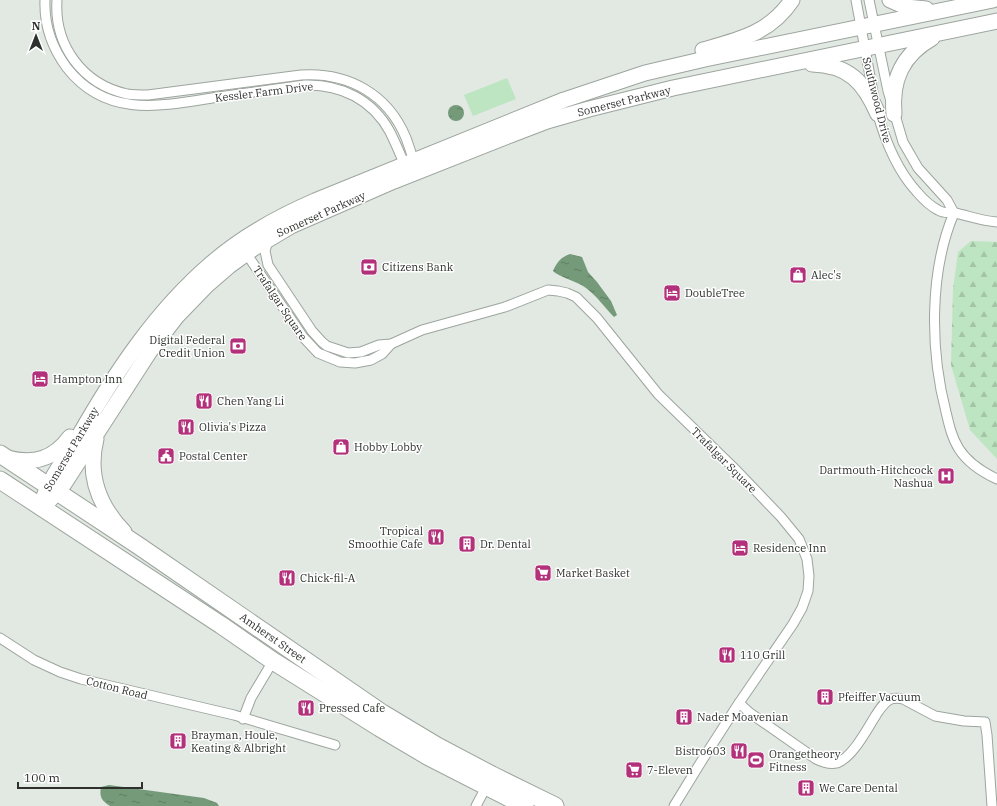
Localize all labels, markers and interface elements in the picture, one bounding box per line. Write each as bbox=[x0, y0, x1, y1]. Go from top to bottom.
north arrow bbox=[16, 16, 56, 56]
text: N bbox=[32, 19, 41, 33]
street label: Southwood Drive bbox=[860, 55, 894, 145]
street label: Kessler Farm Drive bbox=[214, 79, 314, 105]
street label: Somerset Parkway bbox=[576, 83, 672, 119]
street label: Somerset Parkway bbox=[274, 188, 368, 240]
bank icon: Citizens Bank bbox=[359, 257, 379, 277]
place label: Citizens Bank bbox=[382, 260, 454, 274]
street label: Trafalgar Square bbox=[250, 263, 310, 343]
shop icon: Alec's bbox=[788, 265, 808, 285]
place label: Alec's bbox=[811, 268, 841, 282]
hotel icon: DoubleTree bbox=[662, 283, 682, 303]
place label: DoubleTree bbox=[685, 286, 745, 300]
place label: Digital Federal Credit Union bbox=[149, 333, 225, 360]
bank icon: Digital Federal Credit Union bbox=[228, 336, 248, 356]
hotel icon: Hampton Inn bbox=[30, 369, 50, 389]
place label: Hampton Inn bbox=[53, 372, 122, 386]
restaurant icon: Chen Yang Li bbox=[194, 391, 214, 411]
place label: Chen Yang Li bbox=[217, 394, 285, 408]
street label: Somerset Parkway bbox=[40, 404, 102, 494]
restaurant icon: Olivia's Pizza bbox=[176, 417, 196, 437]
place label: Olivia's Pizza bbox=[199, 420, 266, 434]
street label: Trafalgar Square bbox=[688, 424, 760, 496]
shop icon: Hobby Lobby bbox=[331, 437, 351, 457]
place label: Hobby Lobby bbox=[354, 440, 422, 454]
public building icon: Postal Center bbox=[156, 446, 176, 466]
place label: Postal Center bbox=[179, 449, 248, 463]
place label: Dartmouth-Hitchcock Nashua bbox=[819, 463, 934, 490]
hospital icon: Dartmouth-Hitchcock Nashua bbox=[936, 466, 956, 486]
place label: Tropical Smoothie Cafe bbox=[348, 524, 423, 551]
restaurant icon: Tropical Smoothie Cafe bbox=[426, 527, 446, 547]
building icon: Dr. Dental bbox=[457, 534, 477, 554]
place label: Dr. Dental bbox=[480, 537, 531, 551]
hotel icon: Residence Inn bbox=[730, 538, 750, 558]
place label: Residence Inn bbox=[753, 541, 826, 555]
supermarket icon: Market Basket bbox=[533, 563, 553, 583]
place label: Market Basket bbox=[556, 566, 630, 580]
restaurant icon: Chick-fil-A bbox=[277, 568, 297, 588]
place label: Chick-fil-A bbox=[300, 571, 356, 585]
street label: Amherst Street bbox=[237, 610, 309, 666]
restaurant icon: 110 Grill bbox=[717, 645, 737, 665]
place label: 110 Grill bbox=[740, 648, 785, 662]
street label: Cotton Road bbox=[85, 674, 150, 702]
building icon: Pfeiffer Vacuum bbox=[815, 687, 835, 707]
place label: Pfeiffer Vacuum bbox=[838, 690, 922, 704]
restaurant icon: Pressed Cafe bbox=[296, 698, 316, 718]
place label: Pressed Cafe bbox=[319, 701, 385, 715]
building icon: Nader Moavenian bbox=[674, 707, 694, 727]
place label: Nader Moavenian bbox=[697, 710, 788, 724]
place label: Brayman, Houle, Keating & Albright bbox=[191, 728, 286, 755]
building icon: Brayman, Houle, Keating & Albright bbox=[168, 731, 188, 751]
restaurant icon: Bistro603 bbox=[729, 741, 749, 761]
place label: Bistro603 bbox=[675, 744, 726, 758]
place label: Orangetheory Fitness bbox=[769, 747, 841, 774]
sports icon: Orangetheory Fitness bbox=[746, 750, 766, 770]
supermarket icon: 7-Eleven bbox=[624, 760, 644, 780]
place label: 7-Eleven bbox=[647, 763, 693, 777]
scale bar bbox=[18, 764, 142, 790]
text: 100 m bbox=[24, 770, 60, 785]
building icon: We Care Dental bbox=[796, 778, 816, 798]
place label: We Care Dental bbox=[819, 781, 898, 795]

